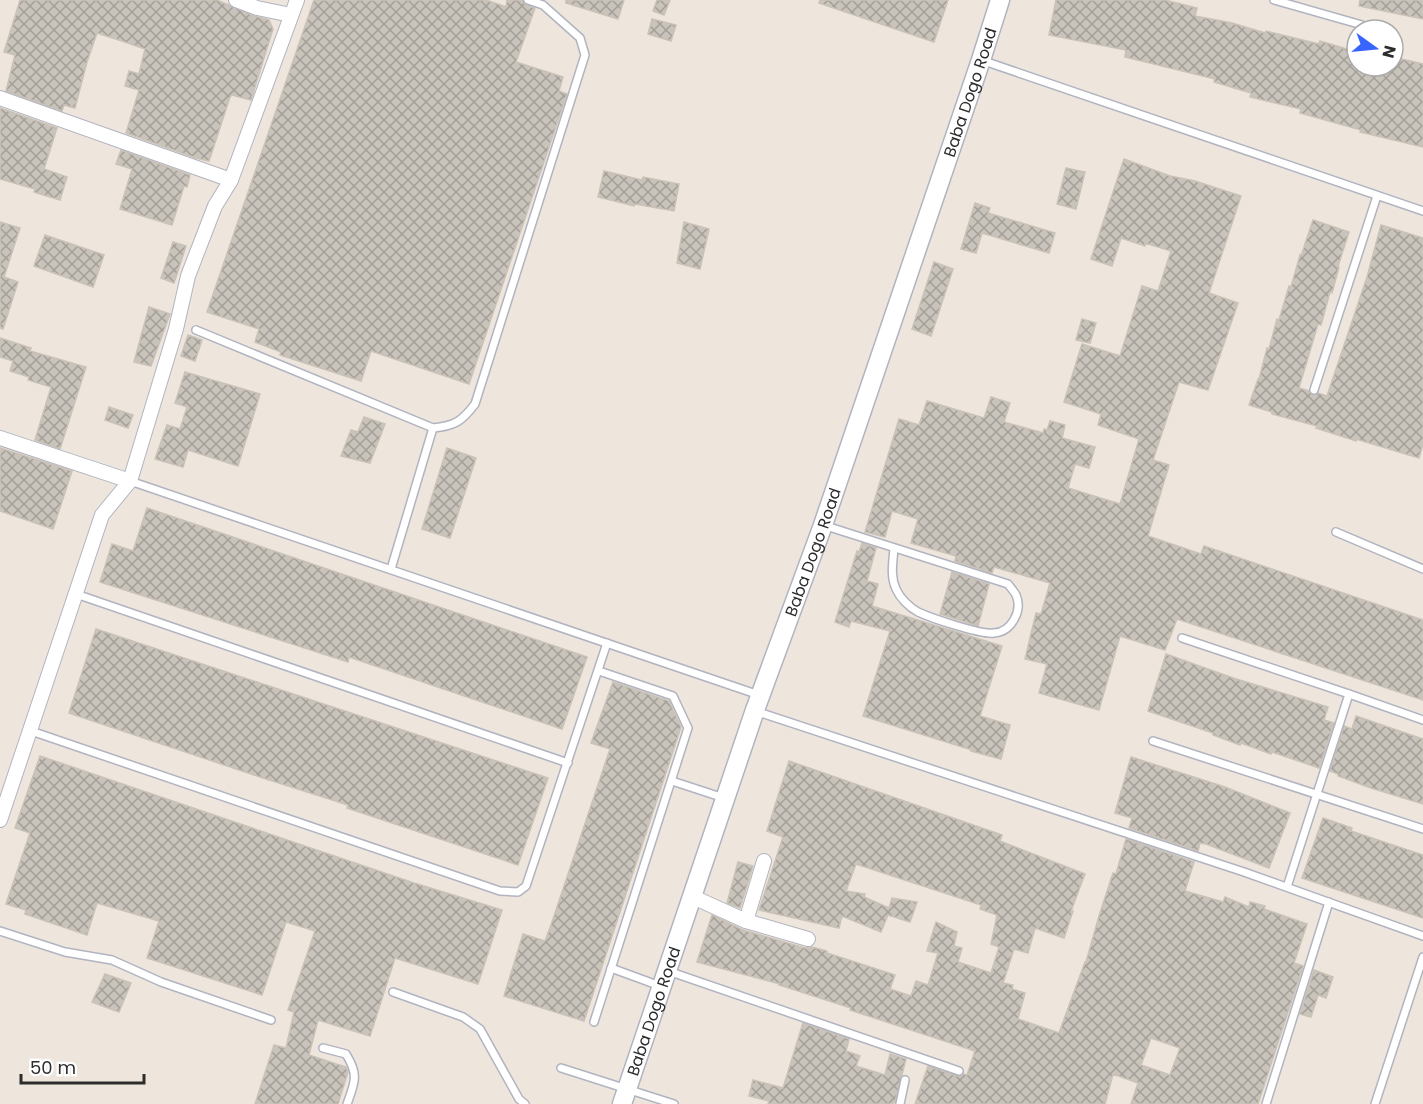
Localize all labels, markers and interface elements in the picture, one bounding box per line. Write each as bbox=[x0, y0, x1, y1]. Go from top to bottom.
north arrow bbox=[1345, 18, 1405, 78]
street label: Baba Dogo Road bbox=[938, 25, 1003, 160]
text: N bbox=[1376, 43, 1402, 61]
street label: Baba Dogo Road bbox=[779, 485, 847, 620]
street label: Baba Dogo Road bbox=[621, 944, 686, 1079]
scale bar bbox=[21, 1047, 144, 1085]
text: 50 m bbox=[30, 1055, 76, 1080]

